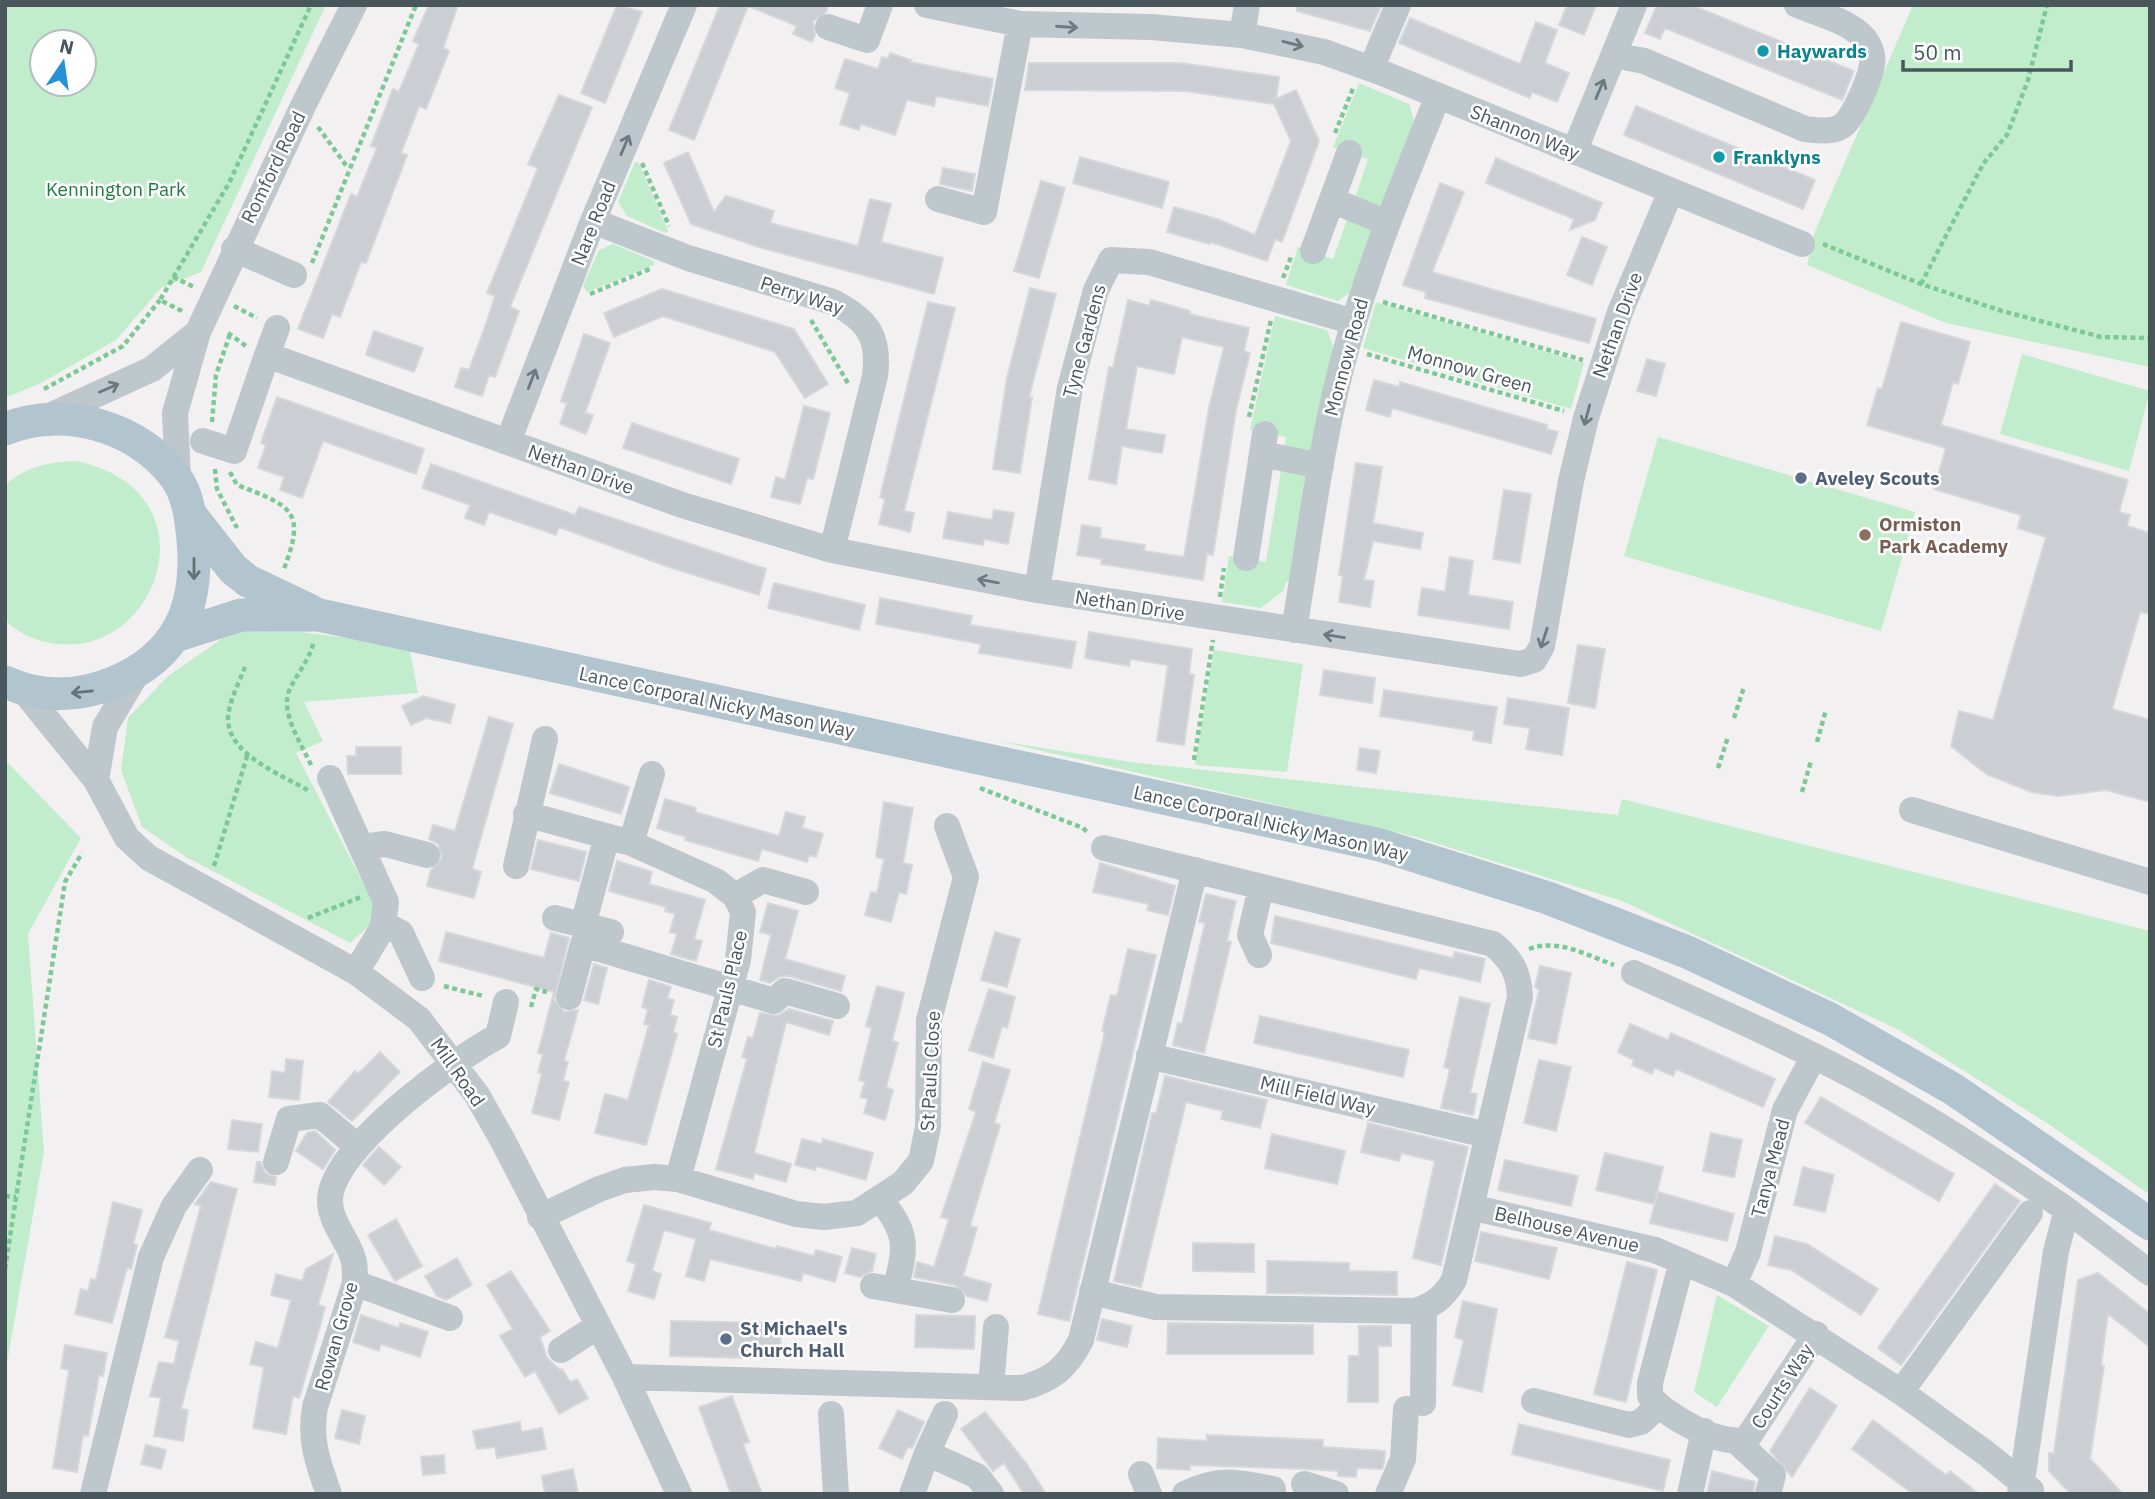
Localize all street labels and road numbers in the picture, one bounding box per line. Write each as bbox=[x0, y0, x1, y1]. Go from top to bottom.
street label: Shannon Way bbox=[1467, 99, 1584, 165]
street label: Romford Road bbox=[236, 107, 310, 227]
street label: Nare Road bbox=[565, 177, 621, 269]
street label: Nethan Drive bbox=[1587, 269, 1647, 381]
street label: Perry Way bbox=[757, 270, 847, 320]
street label: Tyne Gardens bbox=[1057, 281, 1111, 401]
street label: Monnow Road bbox=[1319, 295, 1373, 419]
street label: Monnow Green bbox=[1405, 340, 1535, 398]
street label: Nethan Drive bbox=[525, 439, 637, 499]
street label: Nethan Drive bbox=[1073, 584, 1187, 626]
street label: Lance Corporal Nicky Mason Way bbox=[577, 661, 858, 743]
street label: Lance Corporal Nicky Mason Way bbox=[1131, 780, 1411, 866]
street label: St Pauls Place bbox=[702, 928, 752, 1050]
street label: St Pauls Close bbox=[915, 1010, 945, 1132]
street label: Mill Road bbox=[426, 1033, 490, 1111]
street label: Mill Field Way bbox=[1258, 1070, 1379, 1120]
street label: Tanya Mead bbox=[1745, 1116, 1795, 1220]
street label: Belhouse Avenue bbox=[1492, 1201, 1642, 1257]
street label: Rowan Grove bbox=[309, 1279, 363, 1393]
street label: Courts Way bbox=[1746, 1338, 1819, 1433]

